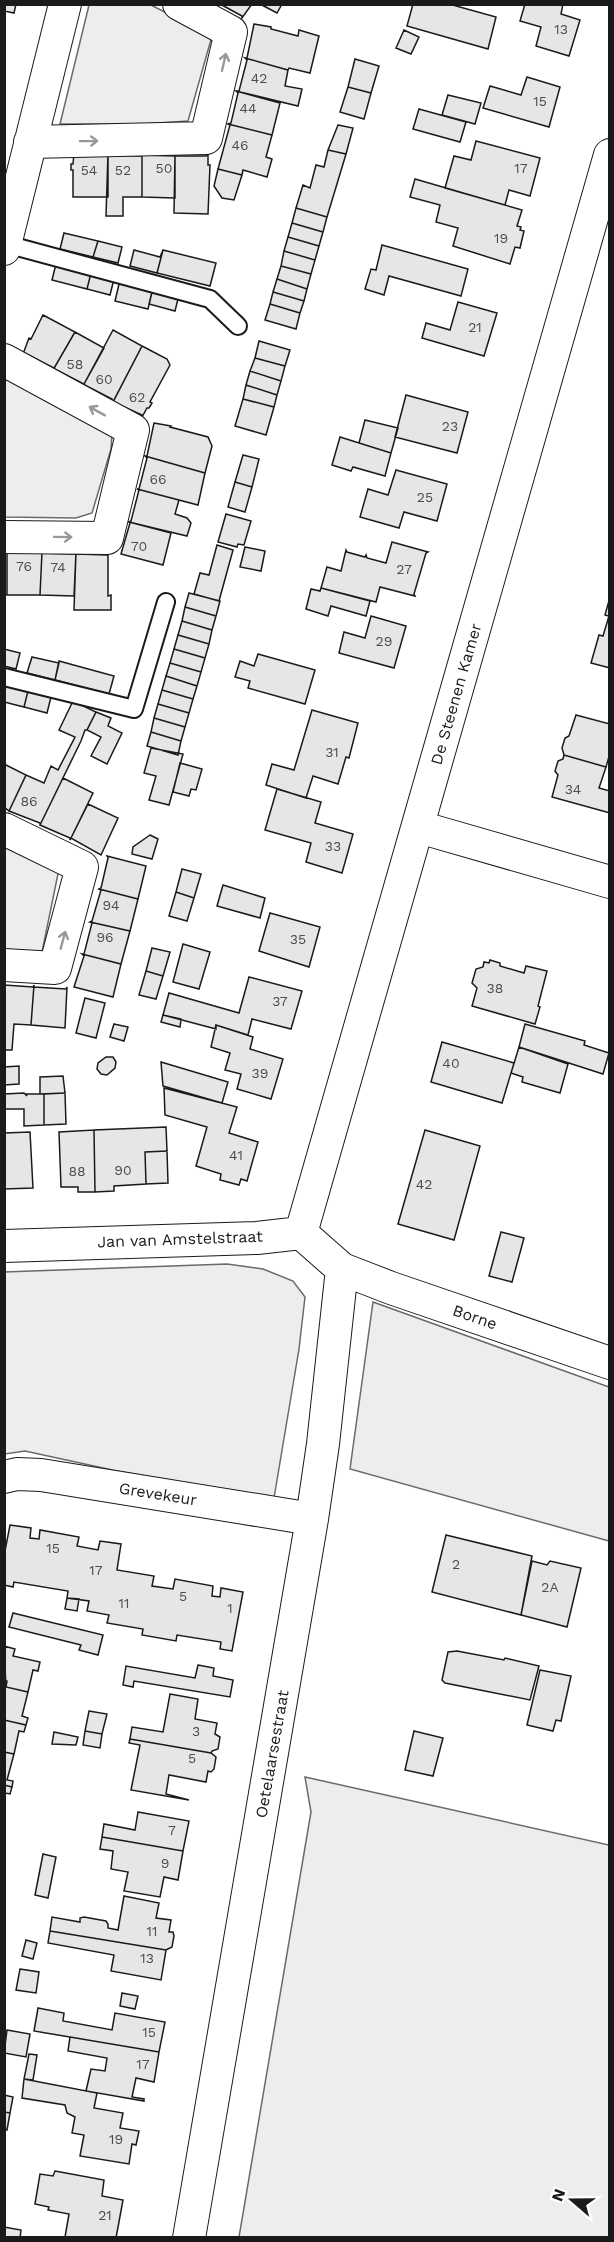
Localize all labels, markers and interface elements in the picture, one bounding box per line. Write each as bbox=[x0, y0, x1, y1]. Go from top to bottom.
house number: 13 bbox=[554, 21, 568, 37]
one-way arrow bbox=[218, 53, 230, 72]
house number: 42 bbox=[251, 70, 267, 86]
house number: 15 bbox=[533, 93, 547, 109]
house number: 44 bbox=[239, 100, 257, 116]
one-way arrow bbox=[78, 135, 98, 146]
house number: 46 bbox=[231, 137, 249, 153]
house number: 50 bbox=[156, 160, 172, 176]
house number: 17 bbox=[514, 160, 528, 176]
house number: 54 bbox=[81, 162, 97, 178]
house number: 52 bbox=[115, 162, 131, 178]
house number: 19 bbox=[494, 230, 508, 246]
house number: 21 bbox=[468, 319, 482, 335]
house number: 58 bbox=[67, 356, 83, 372]
house number: 60 bbox=[95, 371, 113, 387]
house number: 62 bbox=[129, 389, 145, 405]
one-way arrow bbox=[89, 405, 107, 416]
house number: 23 bbox=[442, 418, 458, 434]
house number: 66 bbox=[149, 471, 167, 487]
house number: 25 bbox=[417, 489, 433, 505]
one-way arrow bbox=[52, 532, 72, 543]
house number: 70 bbox=[131, 538, 147, 554]
house number: 76 bbox=[16, 558, 32, 574]
house number: 74 bbox=[50, 559, 66, 575]
house number: 27 bbox=[396, 561, 412, 577]
street label: De Steenen Kamer bbox=[427, 621, 485, 767]
house number: 29 bbox=[376, 633, 392, 649]
house number: 31 bbox=[325, 744, 339, 760]
house number: 34 bbox=[565, 781, 581, 797]
house number: 86 bbox=[20, 793, 38, 809]
house number: 33 bbox=[325, 838, 341, 854]
house number: 94 bbox=[102, 897, 120, 913]
house number: 96 bbox=[96, 929, 114, 945]
one-way arrow bbox=[57, 931, 69, 950]
house number: 35 bbox=[290, 931, 306, 947]
house number: 38 bbox=[487, 980, 503, 996]
house number: 37 bbox=[272, 993, 288, 1009]
house number: 40 bbox=[442, 1055, 460, 1071]
house number: 39 bbox=[252, 1065, 268, 1081]
house number: 41 bbox=[229, 1147, 243, 1163]
house number: 90 bbox=[114, 1162, 132, 1178]
house number: 88 bbox=[68, 1163, 86, 1179]
house number: 42 bbox=[416, 1176, 432, 1192]
street label: Jan van Amstelstraat bbox=[97, 1227, 263, 1251]
street label: Borne bbox=[450, 1301, 500, 1333]
street label: Grevekeur bbox=[118, 1478, 199, 1510]
house number: 15 bbox=[46, 1540, 60, 1556]
house number: 2 bbox=[452, 1556, 460, 1572]
house number: 17 bbox=[89, 1562, 103, 1578]
house number: 2A bbox=[541, 1579, 559, 1595]
house number: 5 bbox=[179, 1588, 187, 1604]
house number: 11 bbox=[119, 1595, 129, 1611]
house number: 1 bbox=[227, 1600, 233, 1616]
street label: Oetelaarsestraat bbox=[251, 1688, 293, 1820]
house number: 3 bbox=[192, 1723, 200, 1739]
house number: 5 bbox=[188, 1750, 196, 1766]
house number: 7 bbox=[168, 1822, 176, 1838]
house number: 9 bbox=[161, 1855, 169, 1871]
house number: 11 bbox=[147, 1923, 157, 1939]
house number: 13 bbox=[140, 1950, 154, 1966]
house number: 15 bbox=[142, 2024, 156, 2040]
house number: 17 bbox=[136, 2056, 150, 2072]
house number: 19 bbox=[109, 2131, 123, 2147]
north arrow bbox=[542, 2170, 602, 2230]
text: N bbox=[547, 2186, 569, 2204]
house number: 21 bbox=[98, 2207, 112, 2223]

